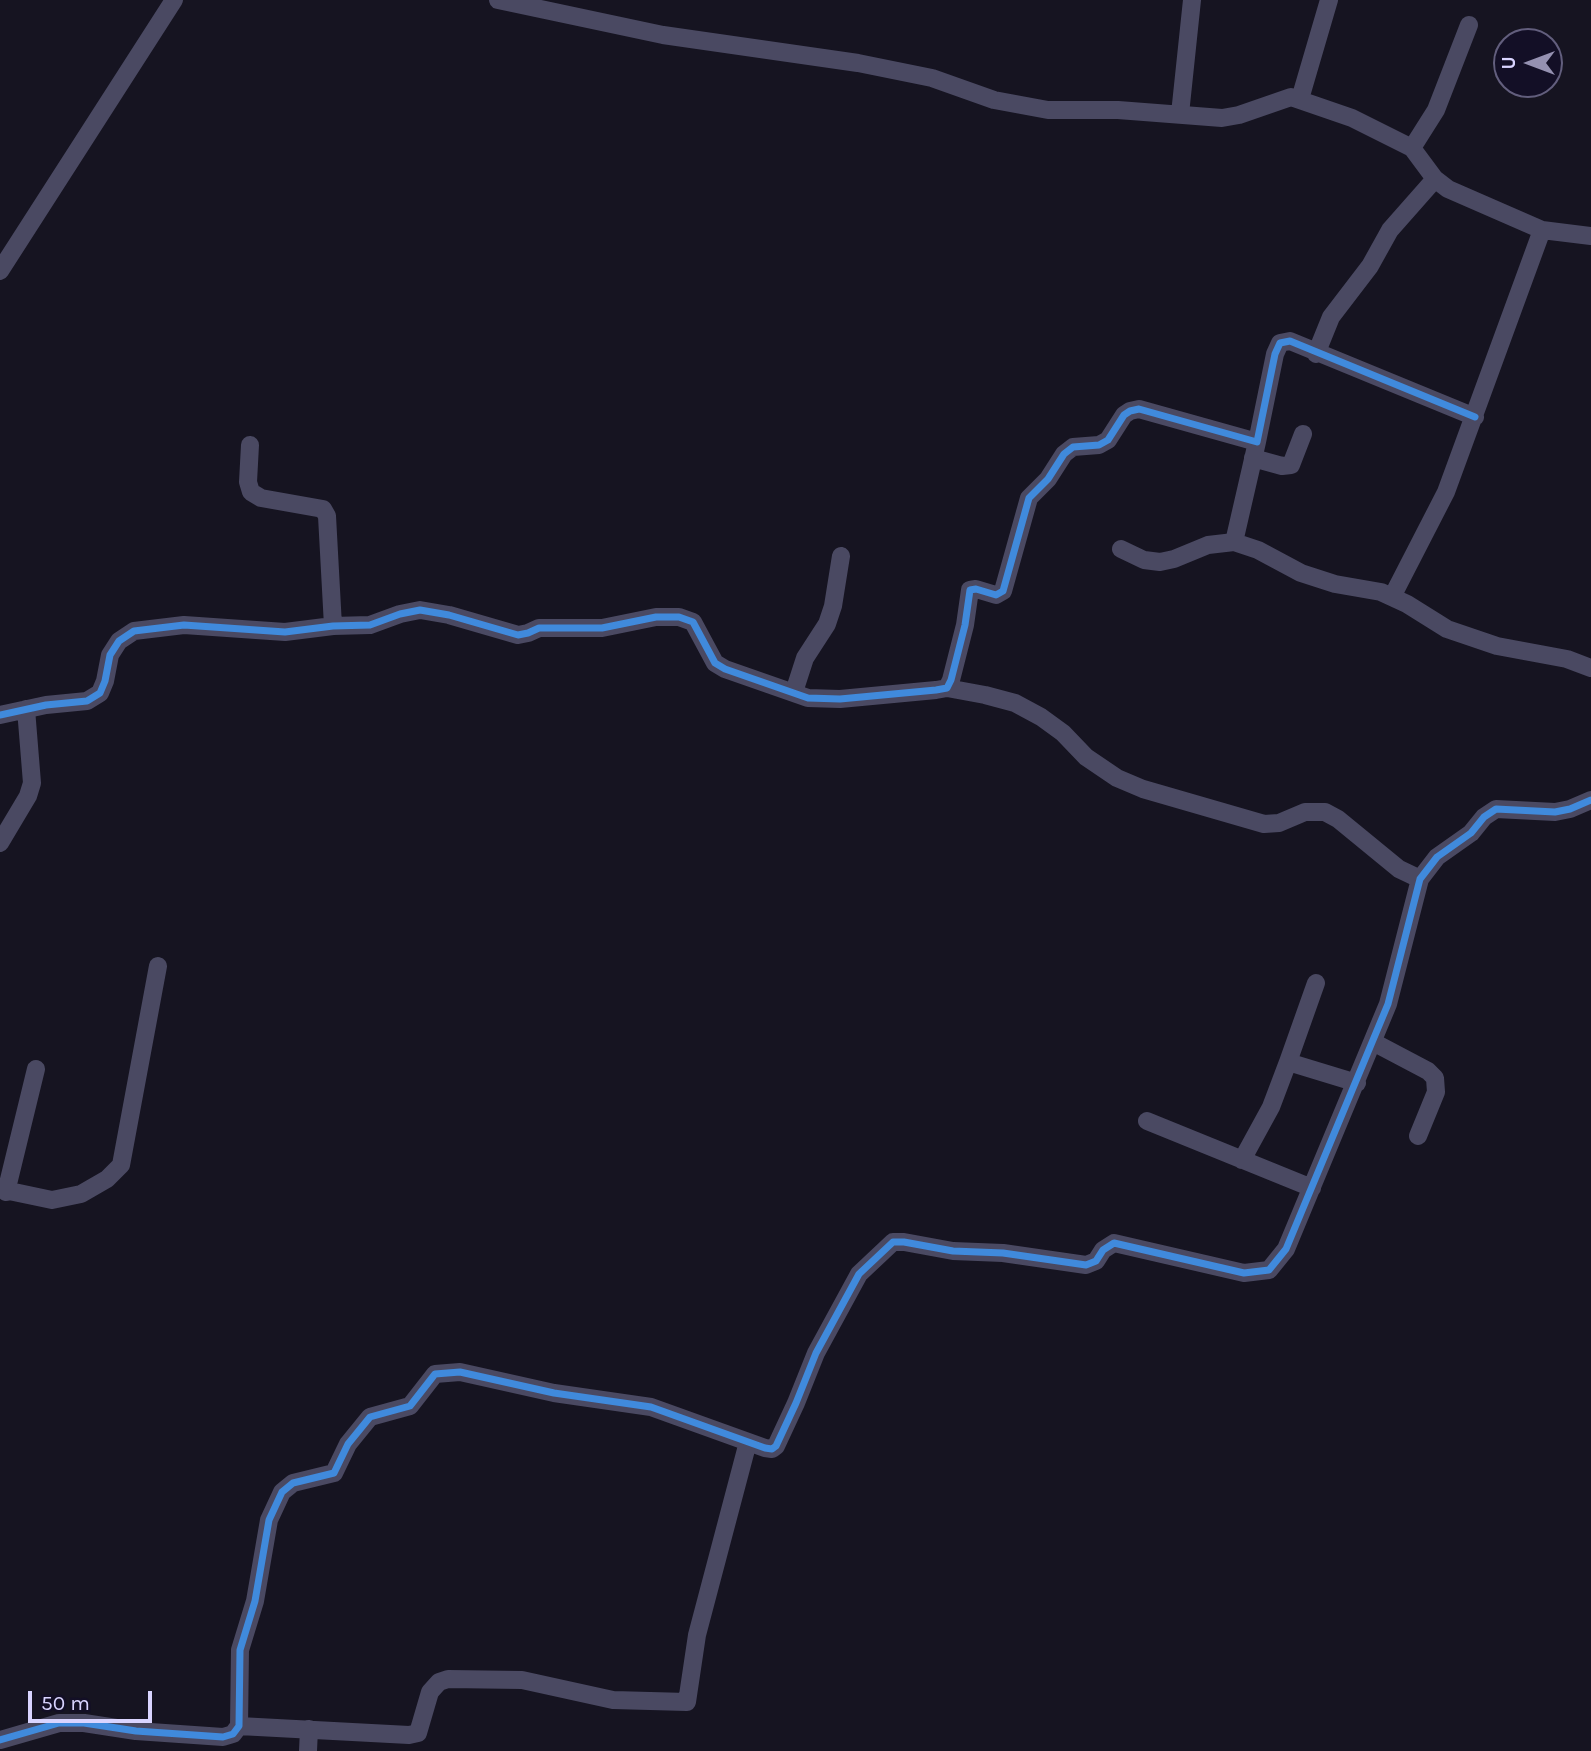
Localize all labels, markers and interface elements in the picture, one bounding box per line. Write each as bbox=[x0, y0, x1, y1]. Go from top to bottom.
north arrow bbox=[1493, 28, 1563, 98]
text: U bbox=[1498, 56, 1520, 70]
scale bar bbox=[32, 1678, 156, 1722]
text: 50 m bbox=[41, 1691, 90, 1715]

